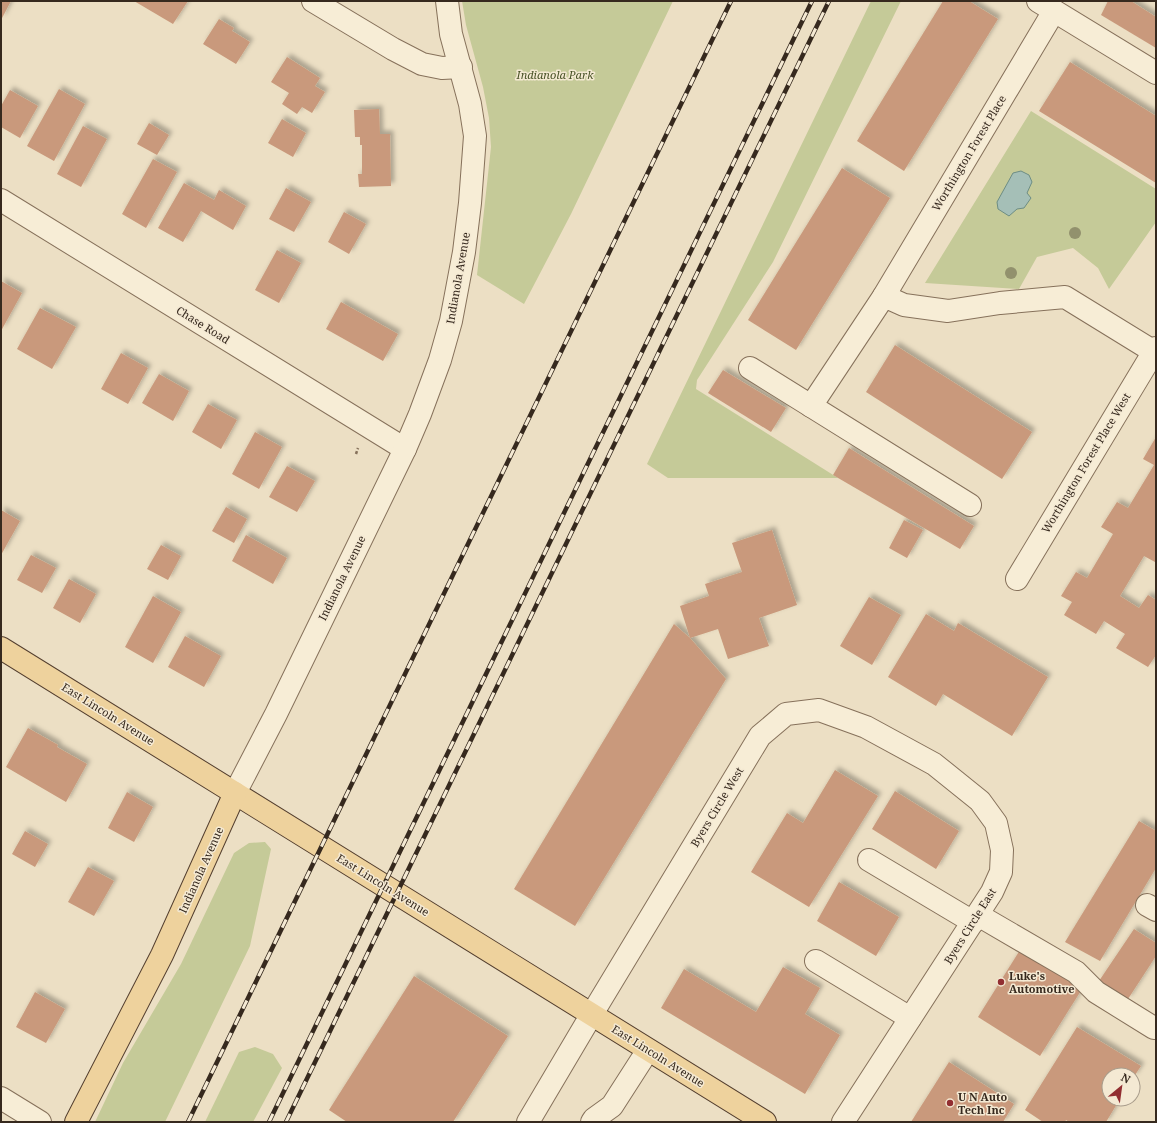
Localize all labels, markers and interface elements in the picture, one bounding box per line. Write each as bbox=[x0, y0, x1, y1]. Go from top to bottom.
park label: Indianola Park bbox=[516, 67, 594, 82]
street label: Worthington Forest Place bbox=[928, 92, 1009, 213]
street label: Indianola Avenue bbox=[442, 231, 473, 325]
street label: Chase Road bbox=[174, 302, 233, 347]
street label: Worthington Forest Place West bbox=[1038, 390, 1134, 536]
street label: Indianola Avenue bbox=[314, 533, 369, 623]
street label: East Lincoln Avenue bbox=[59, 679, 158, 748]
street label: Byers Circle West bbox=[687, 764, 746, 849]
street label: Indianola Avenue bbox=[175, 824, 226, 915]
street label: East Lincoln Avenue bbox=[334, 850, 433, 919]
street label: Byers Circle East bbox=[940, 885, 999, 967]
place label: Luke's Automotive bbox=[1009, 968, 1075, 996]
marker: Luke's Automotive bbox=[996, 977, 1006, 987]
street label: East Lincoln Avenue bbox=[609, 1021, 708, 1090]
north arrow bbox=[1101, 1067, 1141, 1107]
text: N bbox=[1119, 1069, 1134, 1087]
place label: U N Auto Tech Inc bbox=[958, 1089, 1007, 1117]
marker: U N Auto Tech Inc bbox=[945, 1098, 955, 1108]

